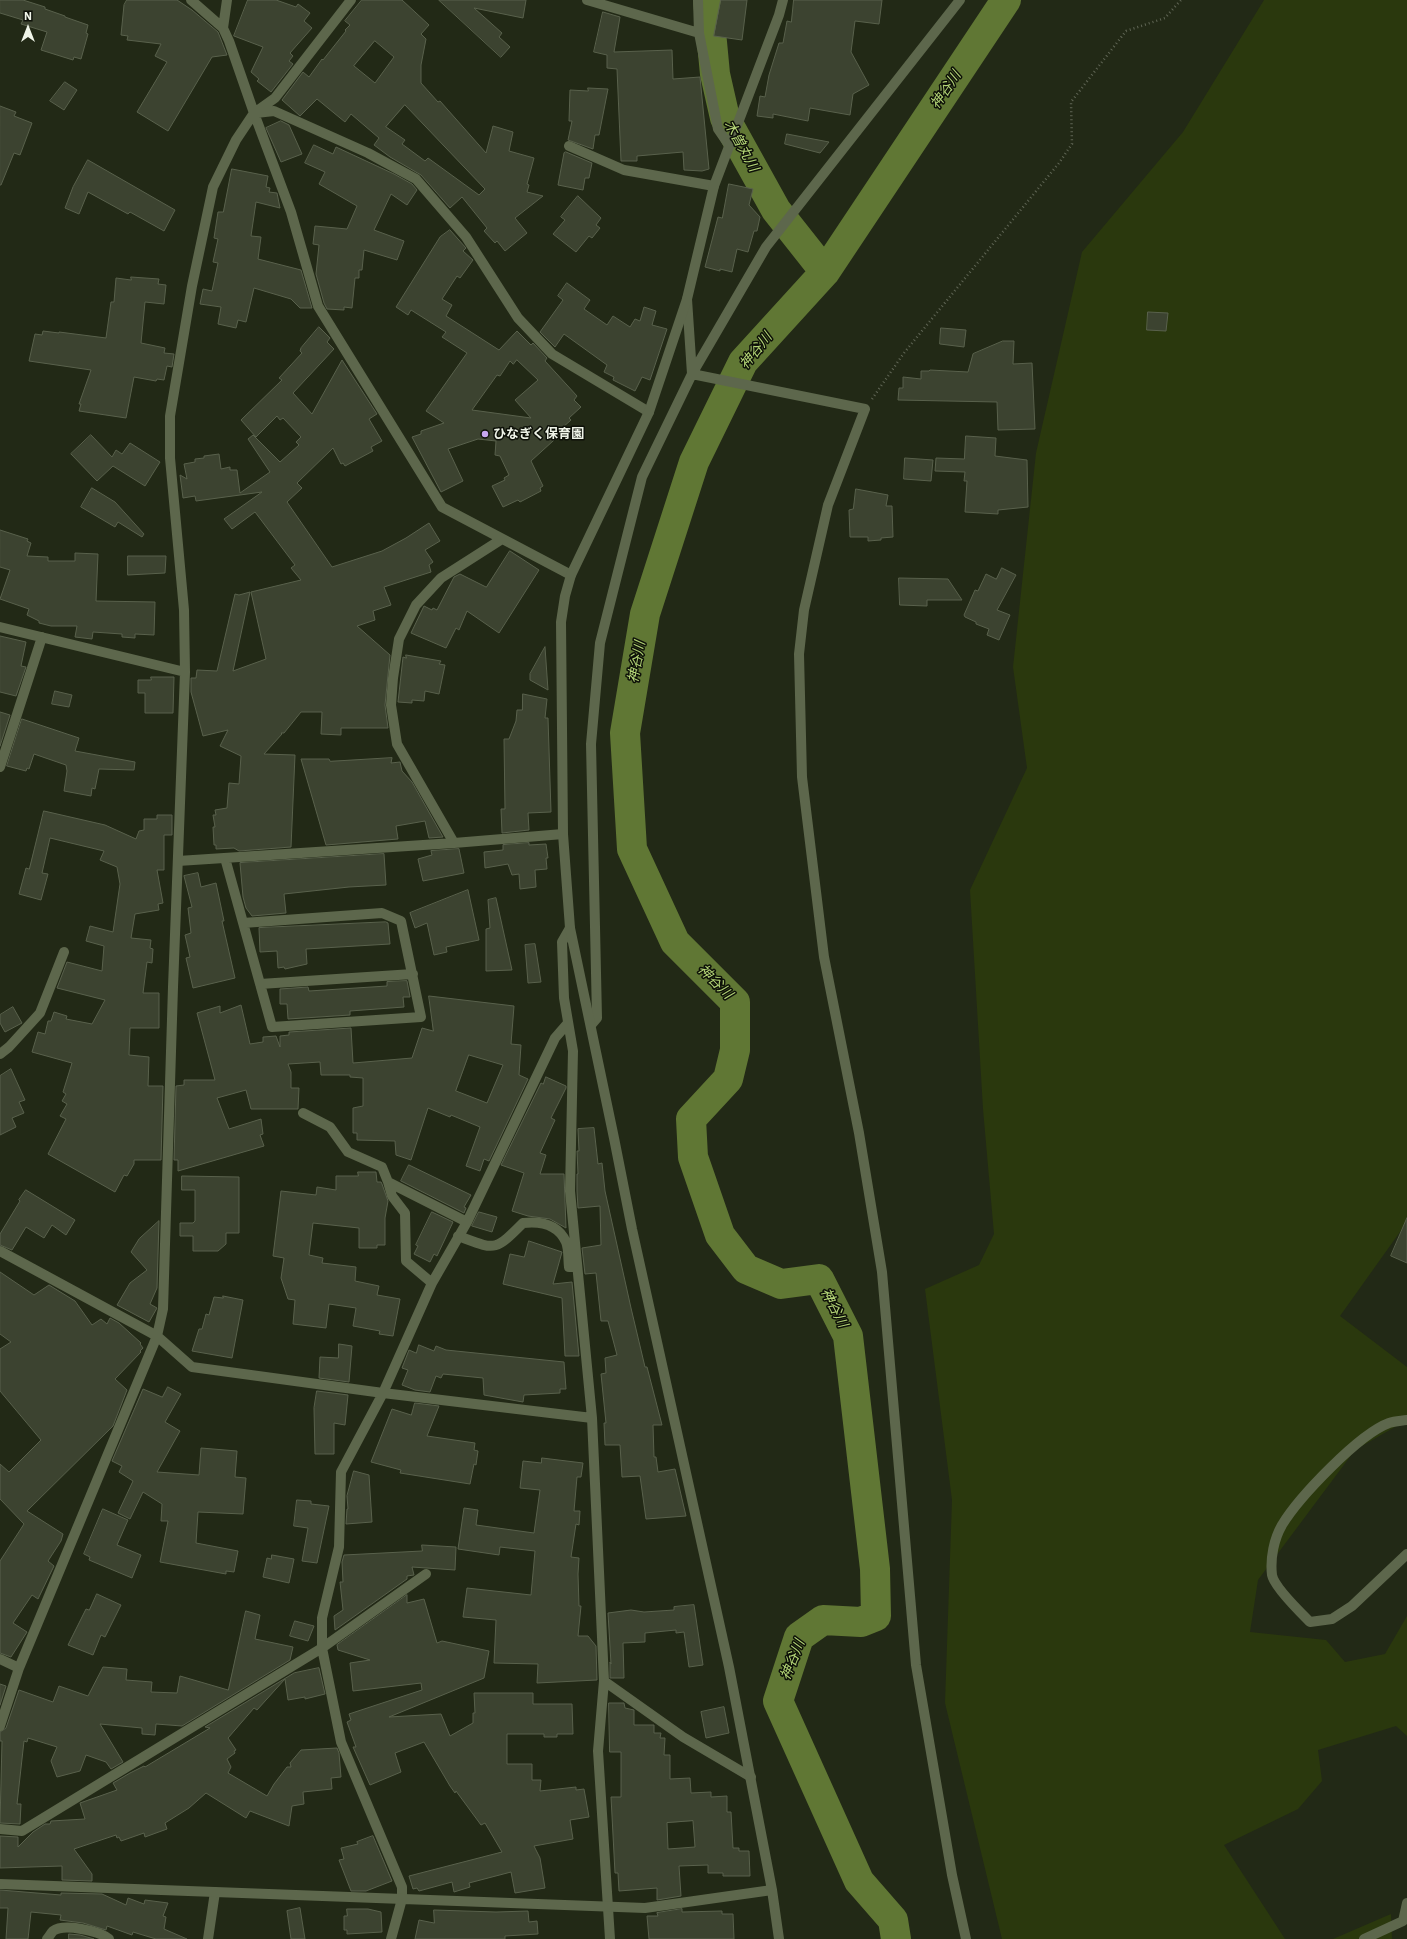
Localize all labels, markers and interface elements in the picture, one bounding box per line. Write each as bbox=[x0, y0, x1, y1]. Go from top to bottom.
north arrow bbox=[8, 8, 48, 48]
text: N bbox=[24, 9, 32, 23]
water label: 神谷川 bbox=[927, 68, 965, 112]
water label: 木曽丸川 bbox=[720, 117, 762, 175]
water label: 神谷川 bbox=[736, 329, 776, 373]
place label: ひなぎく保育園 bbox=[493, 426, 584, 442]
marker: ひなぎく保育園 bbox=[480, 429, 490, 439]
water label: 神谷川 bbox=[625, 640, 649, 684]
water label: 神谷川 bbox=[694, 961, 736, 1003]
water label: 神谷川 bbox=[817, 1285, 851, 1331]
water label: 神谷川 bbox=[777, 1637, 809, 1683]

